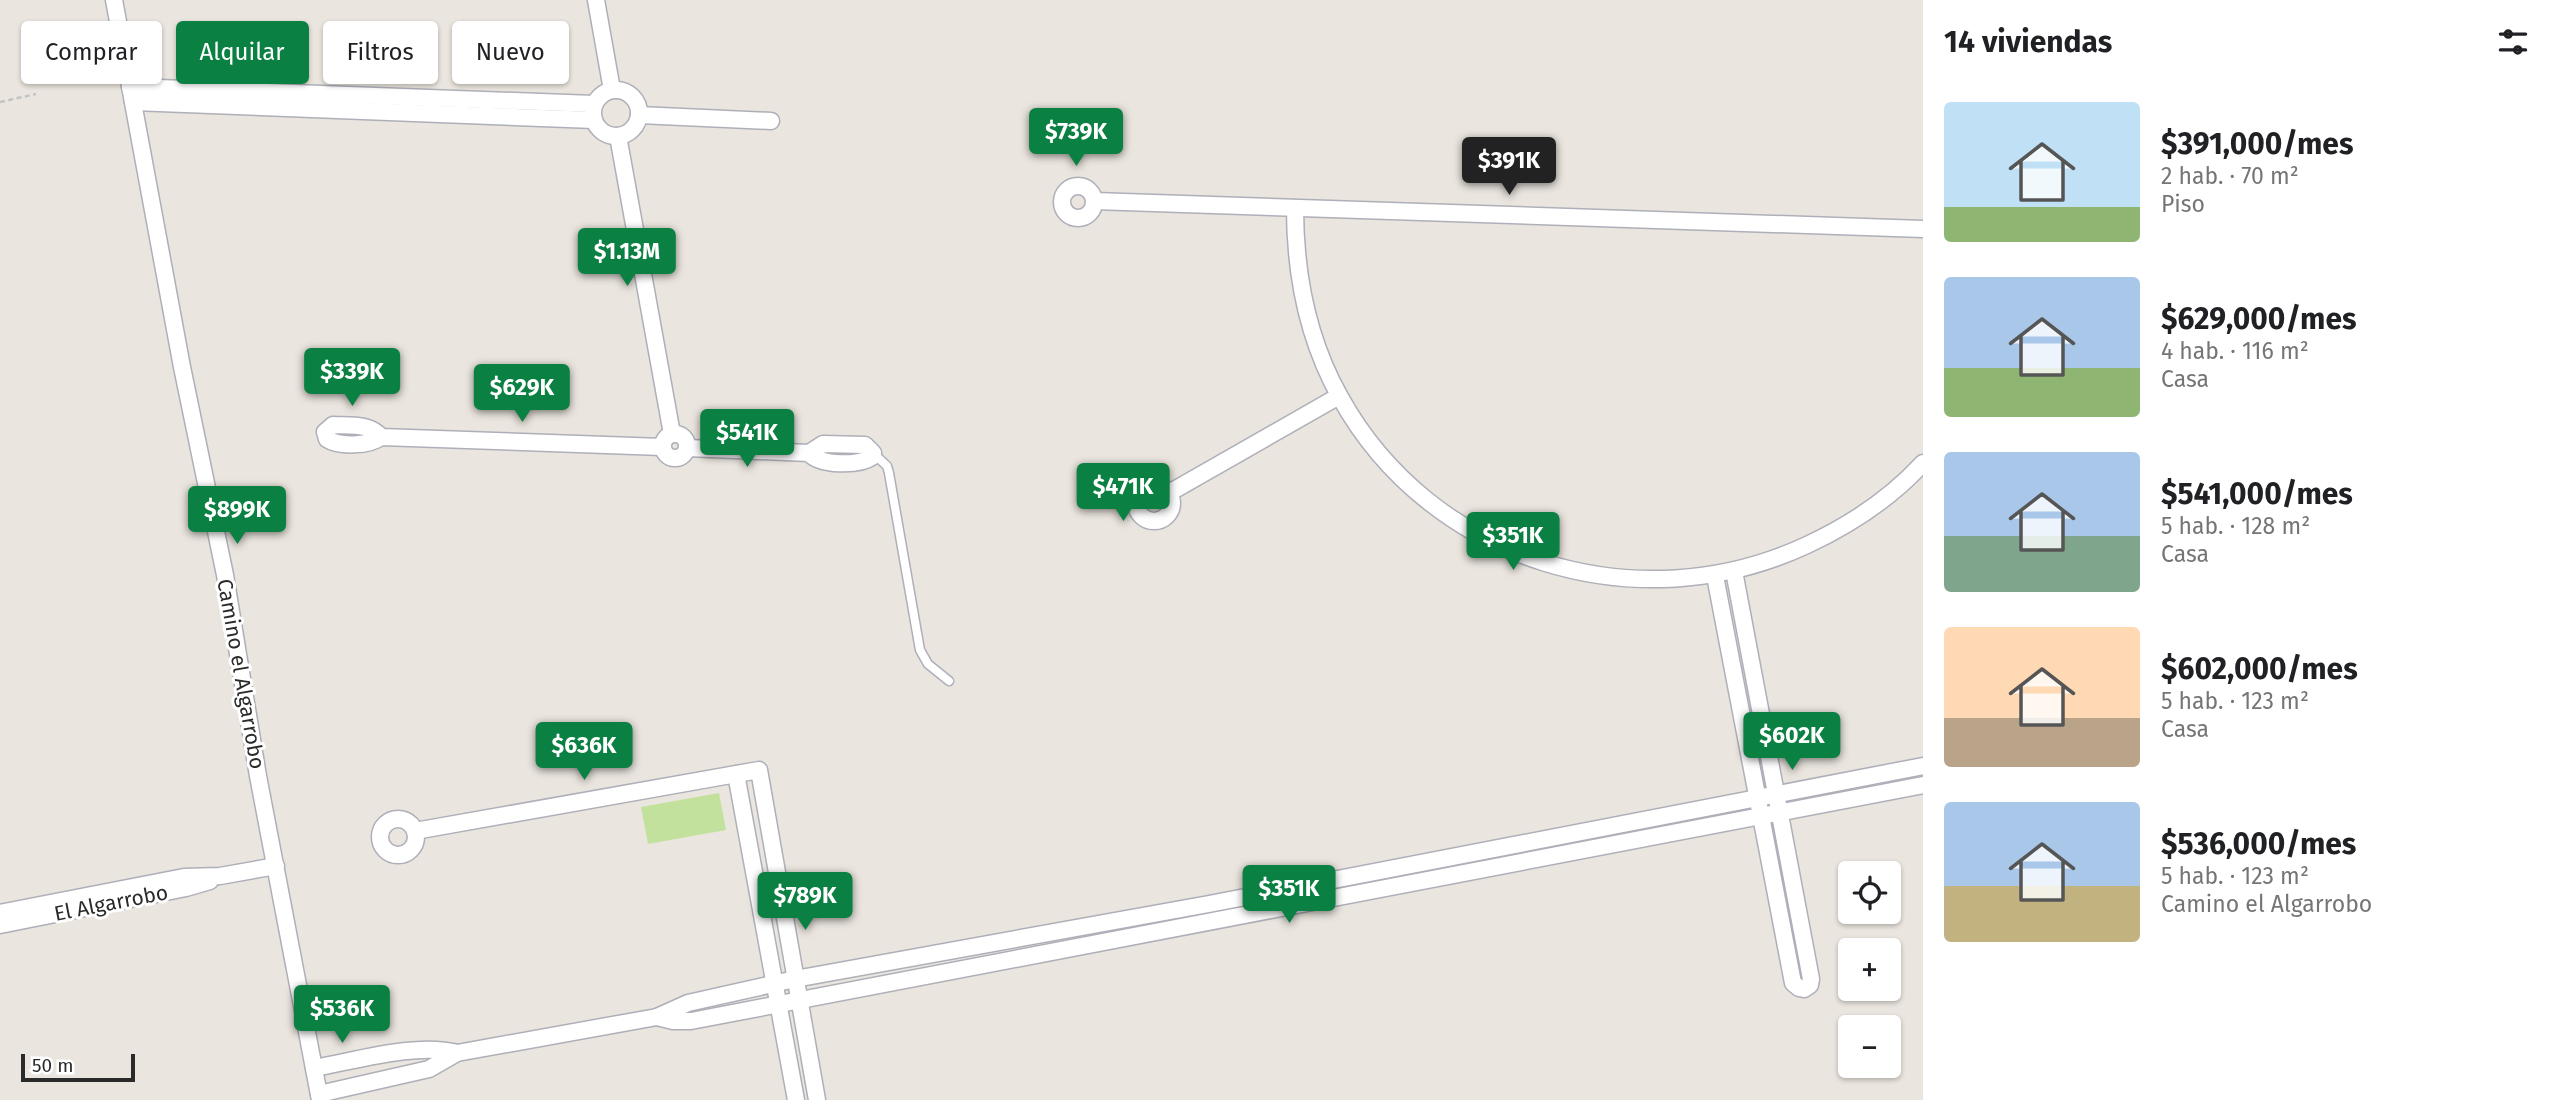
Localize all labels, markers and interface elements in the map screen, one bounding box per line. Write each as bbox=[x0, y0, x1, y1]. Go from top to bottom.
chip: Comprar bbox=[21, 21, 162, 84]
chip: Alquilar bbox=[176, 21, 309, 84]
chip: Filtros bbox=[323, 21, 438, 84]
chip: Nuevo bbox=[452, 21, 569, 84]
icon: filters bbox=[2494, 23, 2532, 61]
text: 14 viviendas bbox=[1944, 24, 2112, 60]
pin: $739K bbox=[1027, 108, 1125, 168]
text: $739K bbox=[1045, 117, 1107, 145]
text: $391,000/mes bbox=[2161, 126, 2353, 162]
icon: home bbox=[2000, 130, 2084, 214]
pin: $391K bbox=[1460, 138, 1558, 197]
text: $391K bbox=[1478, 146, 1540, 174]
text: 2 hab. · 70 m² bbox=[2161, 162, 2299, 190]
text: Piso bbox=[2161, 190, 2205, 218]
pin: $1.13M bbox=[570, 229, 684, 288]
text: $1.13M bbox=[594, 237, 660, 265]
text: $629,000/mes bbox=[2161, 301, 2357, 337]
icon: home bbox=[2000, 305, 2084, 389]
text: 4 hab. · 116 m² bbox=[2161, 337, 2309, 365]
pin: $339K bbox=[303, 348, 401, 408]
text: $339K bbox=[320, 357, 384, 385]
pin: $629K bbox=[473, 364, 571, 424]
text: Casa bbox=[2161, 365, 2209, 393]
text: $629K bbox=[490, 373, 554, 401]
pin: $541K bbox=[698, 410, 796, 469]
text: $541K bbox=[716, 418, 778, 446]
pin: $471K bbox=[1074, 463, 1172, 523]
text: $471K bbox=[1093, 472, 1153, 500]
text: $541,000/mes bbox=[2161, 476, 2353, 512]
icon: home bbox=[2000, 480, 2084, 564]
pin: $899K bbox=[188, 486, 286, 546]
text: $899K bbox=[204, 495, 270, 523]
pin: $351K bbox=[1464, 512, 1562, 572]
text: 5 hab. · 128 m² bbox=[2161, 512, 2310, 540]
text: $351K bbox=[1483, 521, 1543, 549]
text: Casa bbox=[2161, 540, 2209, 568]
street label: Camino el Algarrobo bbox=[211, 577, 271, 771]
text: $602,000/mes bbox=[2161, 651, 2358, 687]
icon: home bbox=[2000, 655, 2084, 739]
text: 5 hab. · 123 m² bbox=[2161, 687, 2309, 715]
pin: $602K bbox=[1743, 712, 1841, 772]
text: Casa bbox=[2161, 715, 2209, 743]
text: $602K bbox=[1759, 721, 1825, 749]
pin: $636K bbox=[535, 722, 633, 782]
text: $636K bbox=[552, 731, 616, 759]
text: $536,000/mes bbox=[2161, 826, 2356, 862]
icon: home bbox=[2000, 830, 2084, 914]
map controls bbox=[1838, 861, 1901, 1078]
button: locate bbox=[1838, 861, 1901, 924]
text: 5 hab. · 123 m² bbox=[2161, 862, 2309, 890]
pin: $351K bbox=[1240, 866, 1338, 925]
pin: $789K bbox=[756, 872, 854, 932]
text: $351K bbox=[1259, 874, 1319, 902]
street label: El Algarrobo bbox=[52, 879, 170, 927]
text: $789K bbox=[774, 881, 836, 909]
text: Camino el Algarrobo bbox=[2161, 890, 2372, 918]
button: + bbox=[1838, 938, 1901, 1001]
pin: $536K bbox=[293, 986, 391, 1045]
text: $536K bbox=[310, 994, 374, 1022]
button: − bbox=[1838, 1015, 1901, 1078]
scale bar bbox=[21, 1051, 135, 1083]
text: 50 m bbox=[32, 1054, 73, 1077]

